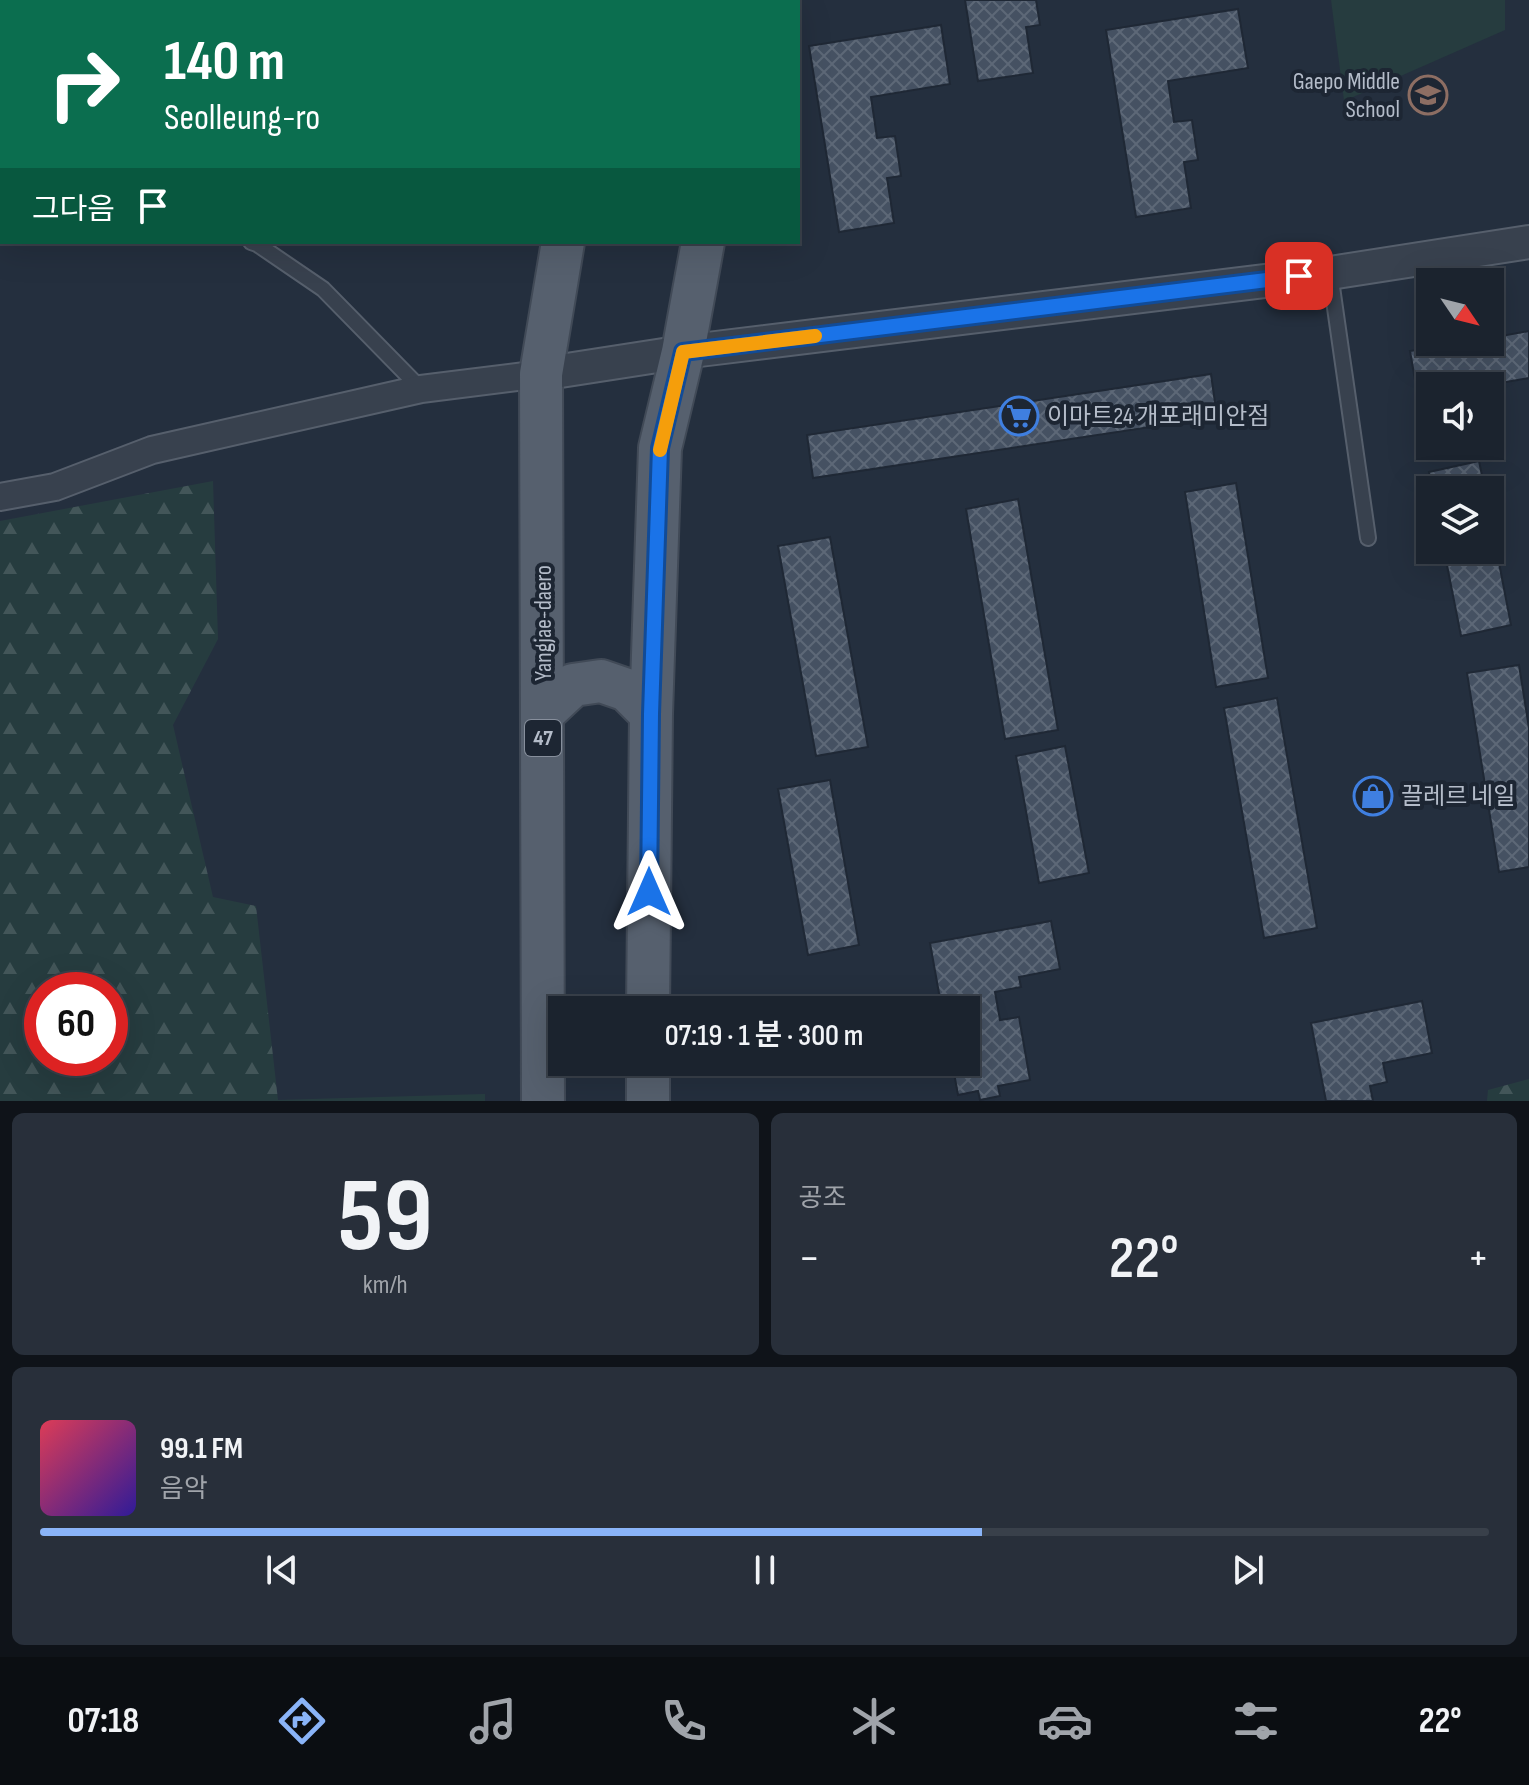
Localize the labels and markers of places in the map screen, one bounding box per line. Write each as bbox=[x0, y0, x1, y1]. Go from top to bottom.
place label: Gaepo Middle School bbox=[1293, 67, 1400, 124]
school or university icon: Gaepo Middle School bbox=[1407, 74, 1449, 116]
pin bbox=[1265, 242, 1333, 310]
supermarket icon: 이마트24 개포래미안점 bbox=[998, 395, 1040, 437]
place label: 이마트24 개포래미안점 bbox=[1047, 402, 1269, 431]
shop icon: 끌레르 네일 bbox=[1352, 775, 1394, 817]
place label: 끌레르 네일 bbox=[1401, 782, 1515, 811]

